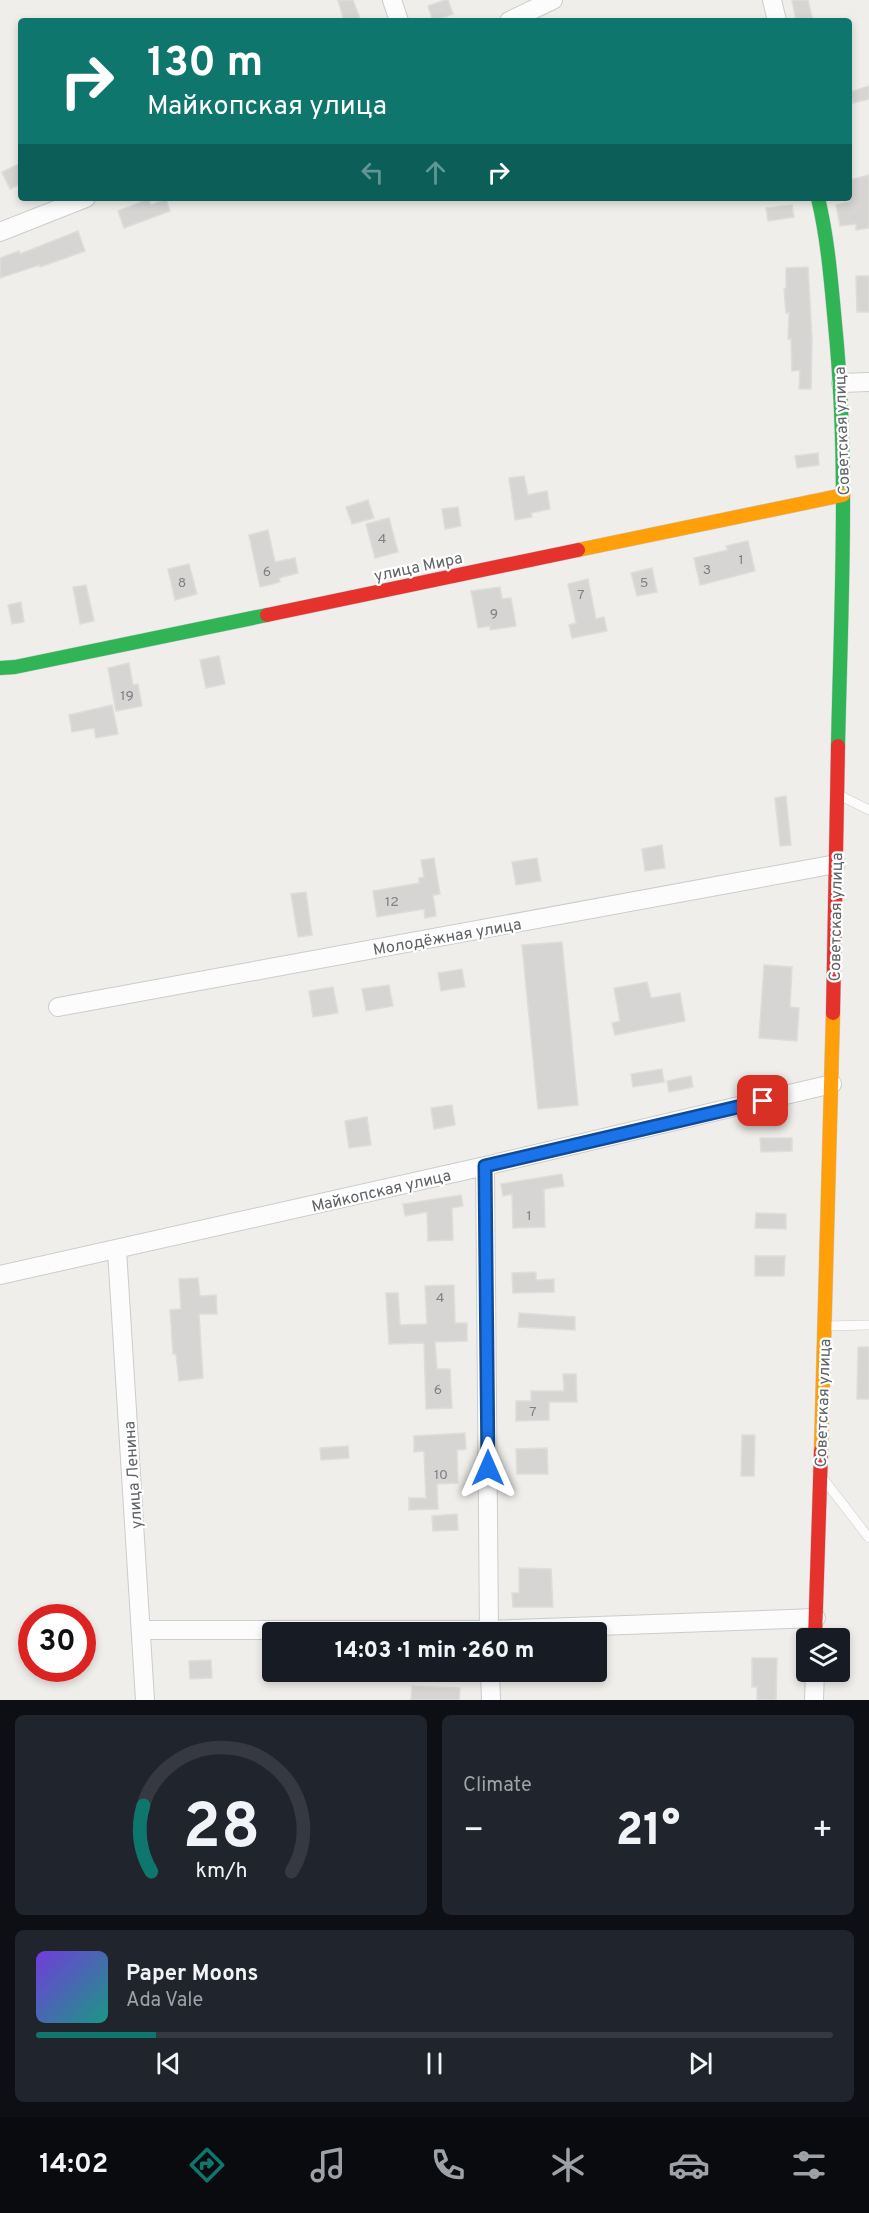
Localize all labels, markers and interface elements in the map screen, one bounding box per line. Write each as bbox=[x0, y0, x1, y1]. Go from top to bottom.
text: 130 m bbox=[147, 38, 263, 91]
icon: right bbox=[48, 42, 126, 120]
text: Майкопская улица bbox=[147, 90, 387, 124]
icon: left bbox=[356, 156, 389, 189]
icon: ahead bbox=[419, 156, 452, 189]
icon: right bbox=[482, 156, 515, 189]
street label: Советская улица bbox=[831, 366, 855, 496]
house number: 4 bbox=[378, 531, 386, 548]
street label: улица Мира bbox=[372, 549, 464, 587]
house number: 1 bbox=[738, 552, 744, 569]
house number: 3 bbox=[703, 562, 711, 579]
house number: 6 bbox=[263, 564, 271, 581]
house number: 8 bbox=[178, 575, 186, 592]
house number: 5 bbox=[640, 575, 648, 592]
house number: 7 bbox=[577, 587, 585, 604]
house number: 9 bbox=[490, 606, 498, 623]
house number: 19 bbox=[120, 688, 134, 705]
street label: Советская улица bbox=[826, 852, 848, 982]
house number: 12 bbox=[385, 894, 399, 911]
street label: Молодёжная улица bbox=[372, 915, 523, 961]
pin bbox=[737, 1075, 788, 1126]
icon: arrive bbox=[746, 1084, 779, 1117]
street label: Майкопская улица bbox=[310, 1166, 453, 1218]
house number: 1 bbox=[526, 1208, 532, 1225]
house number: 4 bbox=[436, 1290, 444, 1307]
street label: Советская улица bbox=[812, 1338, 836, 1468]
house number: 6 bbox=[434, 1382, 442, 1399]
house number: 7 bbox=[529, 1404, 537, 1421]
street label: улица Ленина bbox=[120, 1420, 148, 1529]
position arrow bbox=[456, 1436, 520, 1500]
house number: 10 bbox=[434, 1467, 448, 1484]
speed limit sign: 30 bbox=[18, 1604, 96, 1682]
map controls bbox=[796, 1628, 850, 1682]
button: layers bbox=[796, 1628, 850, 1682]
text: 14:03 · 1 min · 260 m bbox=[335, 1638, 534, 1665]
text: Climate bbox=[463, 1773, 532, 1799]
text: 28 bbox=[182, 1791, 260, 1870]
text: 21° bbox=[616, 1804, 680, 1861]
text: − bbox=[463, 1811, 484, 1853]
text: + bbox=[812, 1811, 833, 1853]
text: km/h bbox=[195, 1858, 247, 1885]
text: Paper Moons bbox=[126, 1961, 258, 1988]
text: Ada Vale bbox=[126, 1988, 203, 2014]
icon: previous bbox=[152, 2047, 185, 2080]
icon: pause bbox=[418, 2047, 451, 2080]
icon: next bbox=[684, 2047, 717, 2080]
icon: directions bbox=[186, 2144, 228, 2186]
icon: music bbox=[307, 2144, 349, 2186]
icon: phone bbox=[427, 2144, 469, 2186]
icon: climate bbox=[547, 2144, 589, 2186]
icon: car bbox=[668, 2144, 710, 2186]
icon: filters bbox=[788, 2144, 830, 2186]
text: 14:02 bbox=[39, 2148, 108, 2182]

